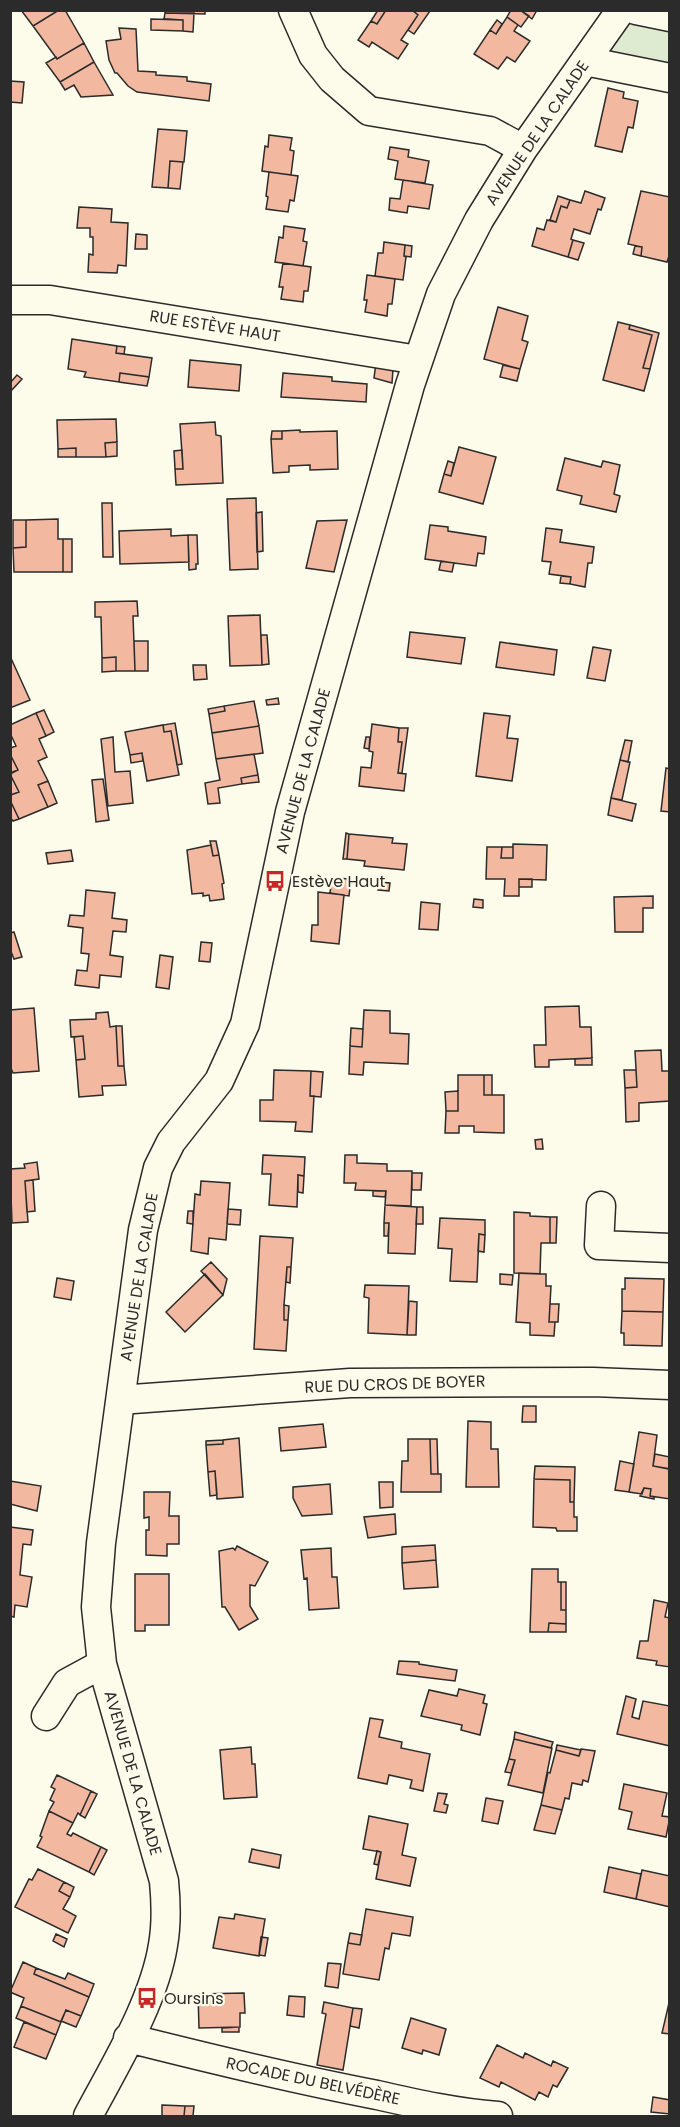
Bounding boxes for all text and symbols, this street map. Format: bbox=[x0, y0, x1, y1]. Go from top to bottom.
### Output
street label: AVENUE DE LA CALADE bbox=[480, 56, 594, 210]
street label: RUE ESTÈVE HAUT bbox=[148, 304, 282, 348]
street label: AVENUE DE LA CALADE bbox=[270, 686, 336, 856]
bus stop icon: Estève Haut bbox=[263, 869, 287, 893]
place label: Estève Haut bbox=[292, 870, 386, 893]
street label: AVENUE DE LA CALADE bbox=[114, 1191, 164, 1363]
street label: RUE DU CROS DE BOYER bbox=[304, 1369, 486, 1399]
street label: AVENUE DE LA CALADE bbox=[98, 1688, 168, 1858]
bus stop icon: Oursins bbox=[135, 1986, 159, 2010]
place label: Oursins bbox=[164, 1987, 224, 2010]
street label: ROCADE DU BELVÉDÈRE bbox=[224, 2051, 402, 2111]

